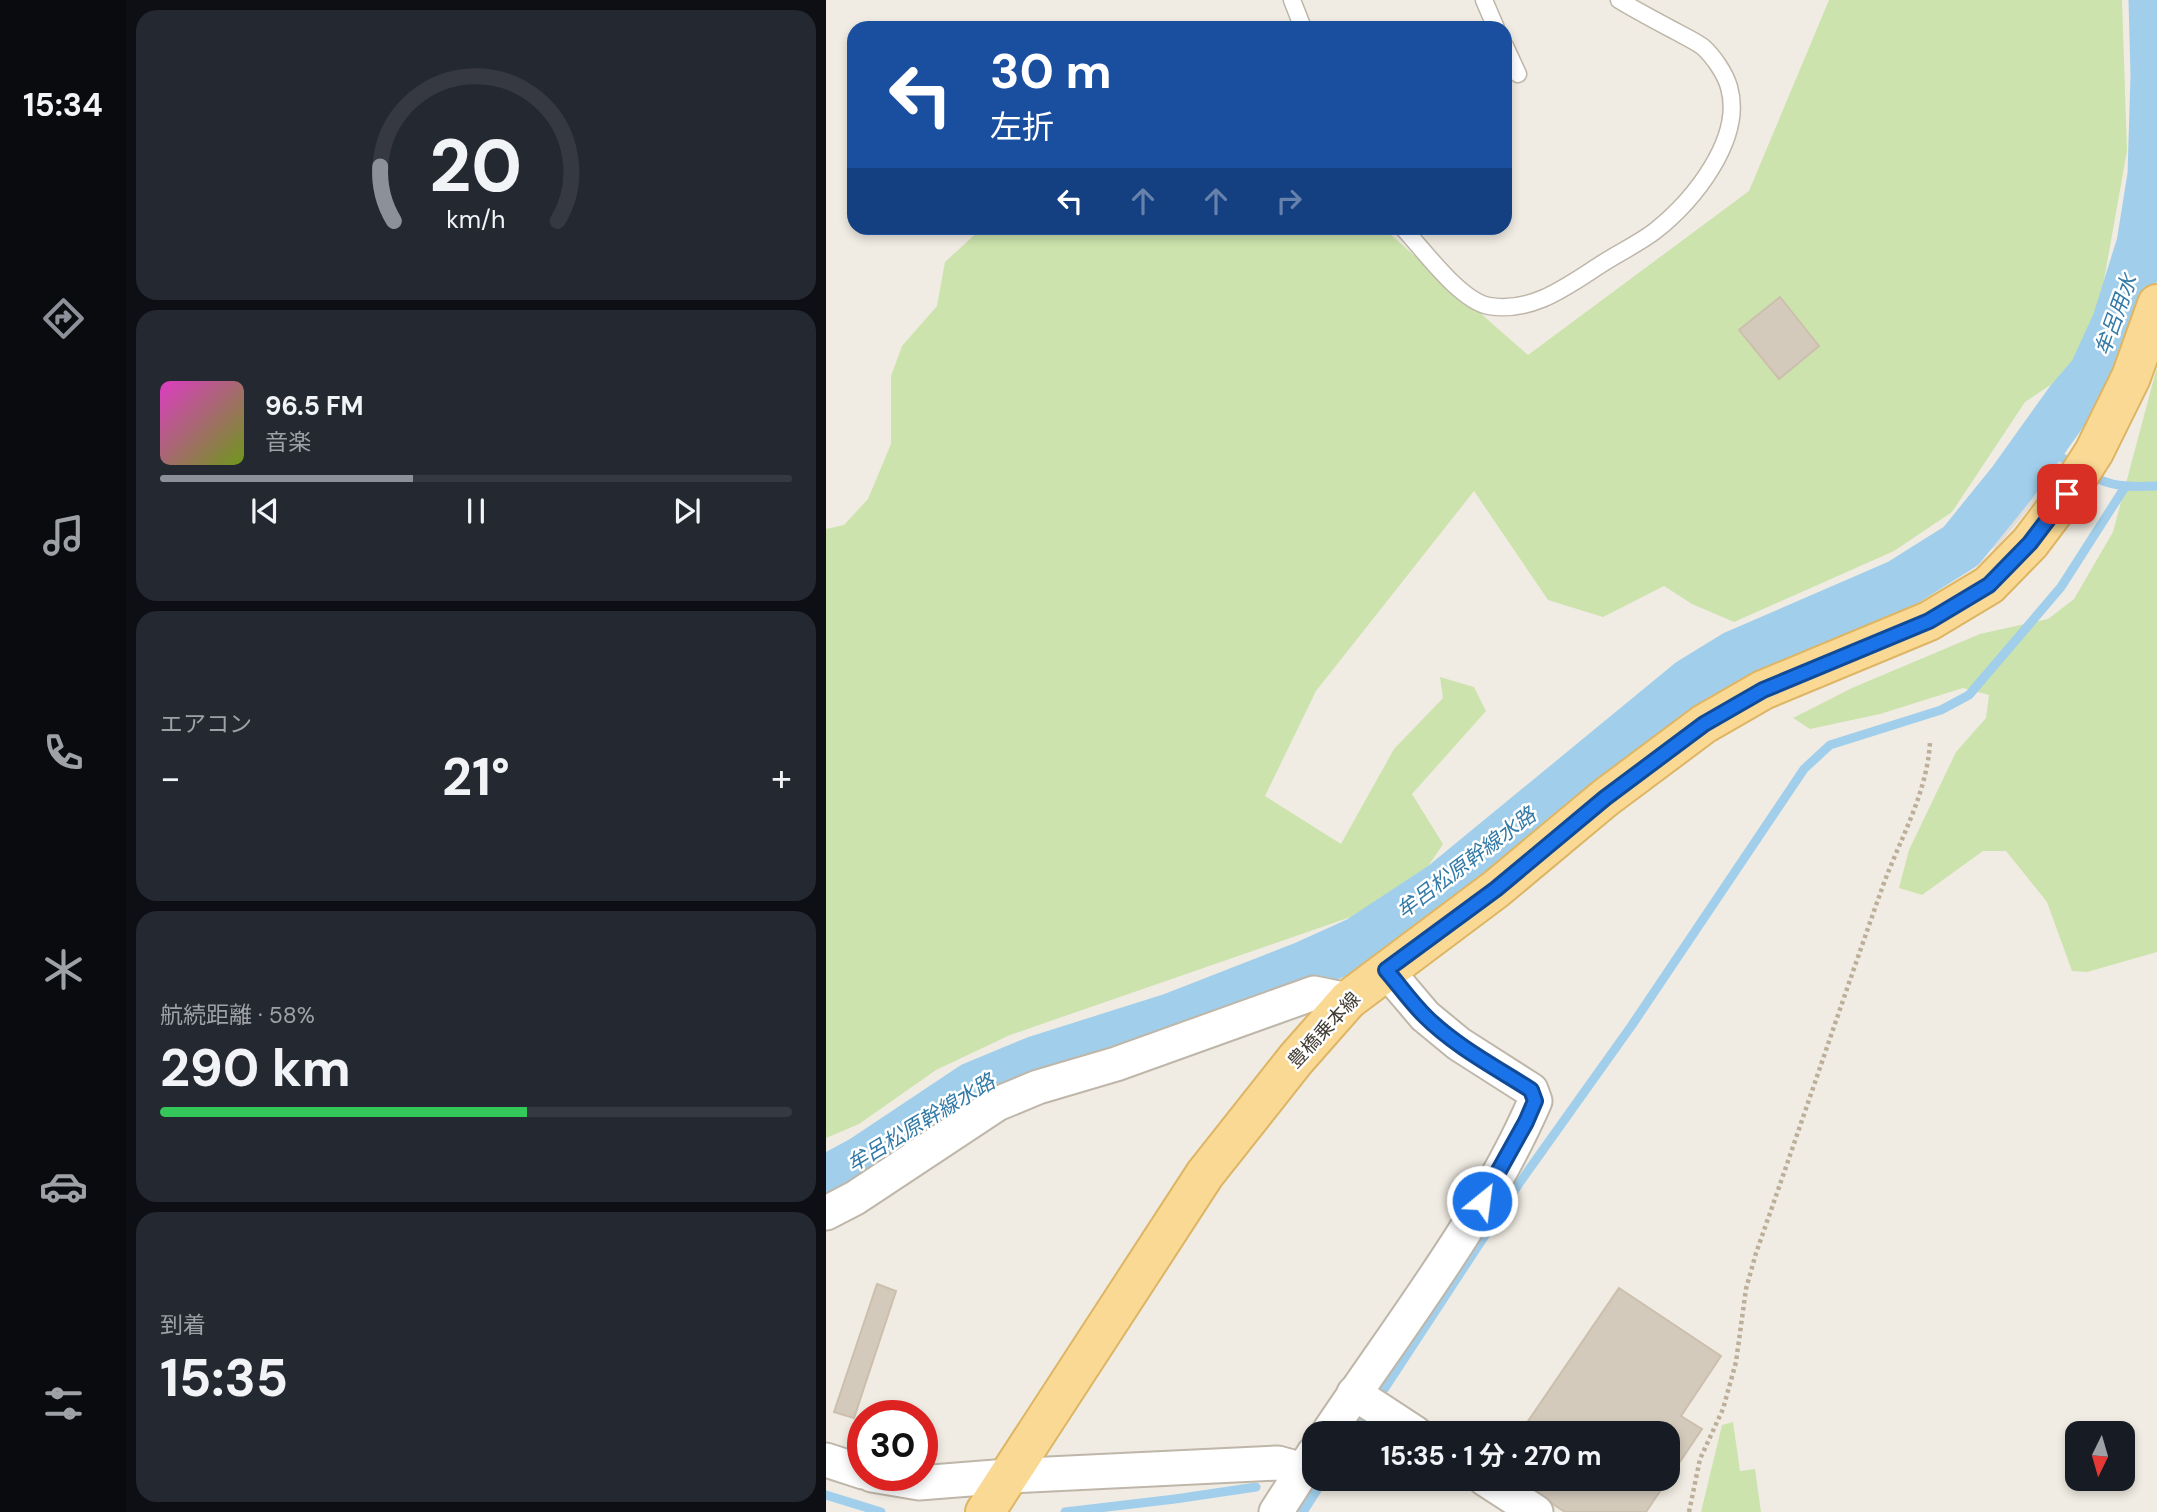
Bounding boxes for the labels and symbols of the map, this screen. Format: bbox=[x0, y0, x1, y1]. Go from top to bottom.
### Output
water label: 牟呂用水 bbox=[2088, 269, 2144, 359]
pin bbox=[2037, 464, 2097, 524]
water label: 牟呂松原幹線水路 bbox=[1390, 800, 1543, 925]
street label: 豊橋乗本線 bbox=[1282, 987, 1366, 1073]
water label: 牟呂松原幹線水路 bbox=[842, 1067, 1002, 1178]
position arrow bbox=[1445, 1164, 1519, 1238]
speed limit sign: 30 bbox=[847, 1400, 938, 1491]
north arrow bbox=[2065, 1421, 2135, 1491]

